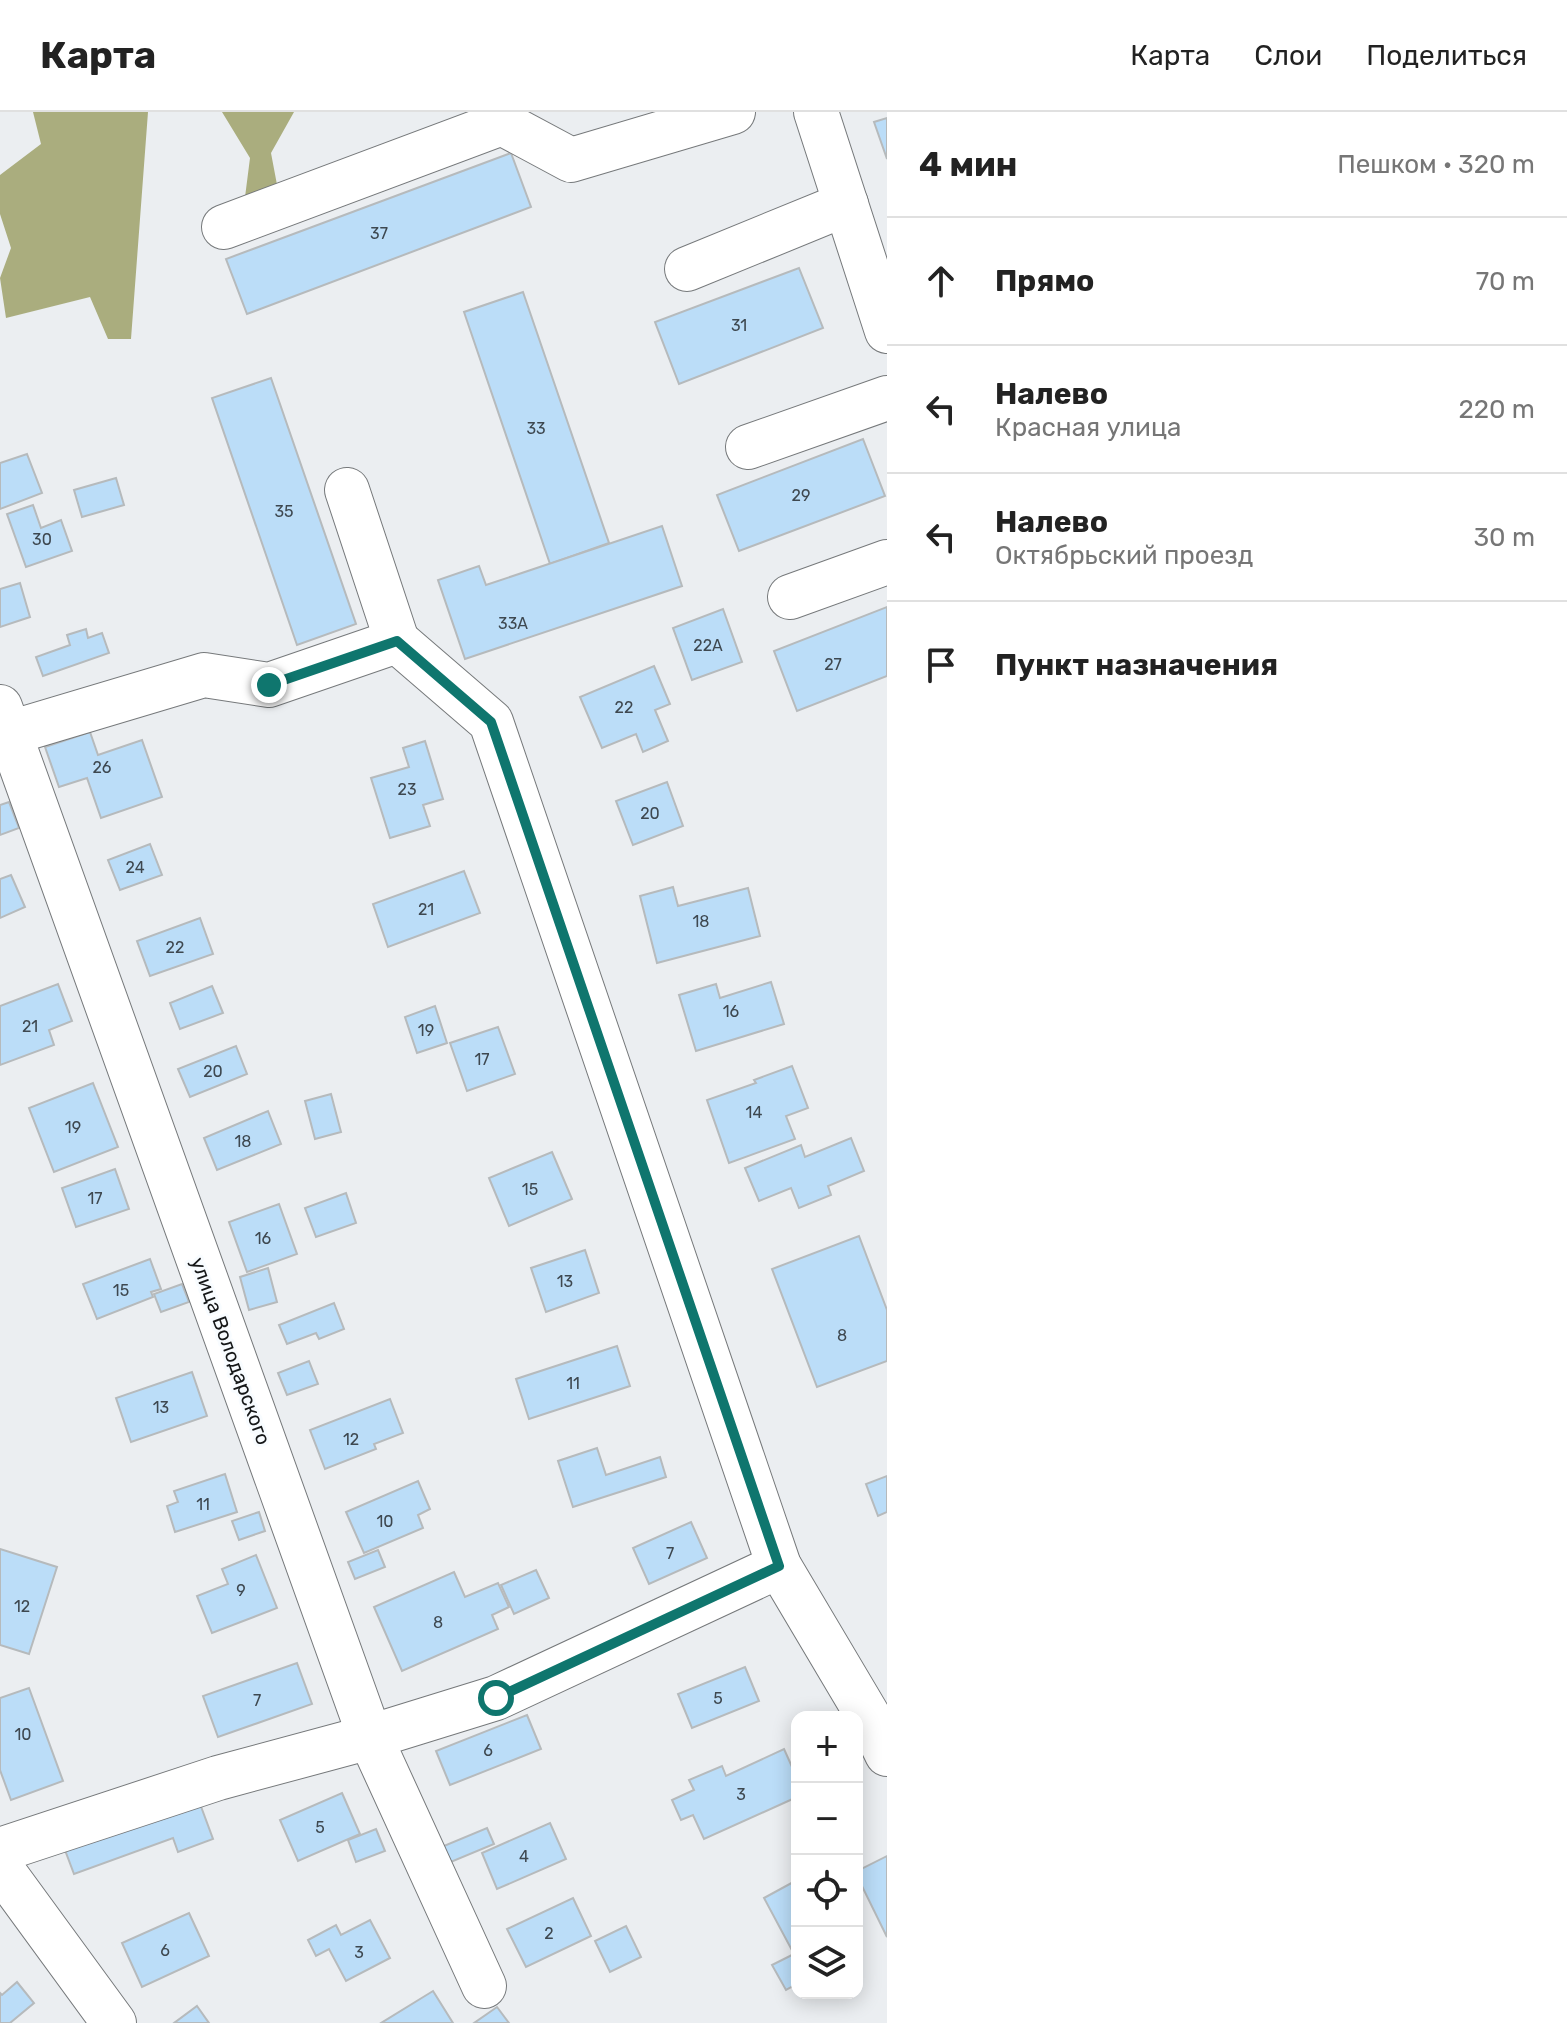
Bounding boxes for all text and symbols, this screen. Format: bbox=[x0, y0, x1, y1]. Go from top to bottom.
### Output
text: Карта bbox=[40, 32, 156, 78]
text: Карта bbox=[1130, 39, 1210, 72]
text: Слои bbox=[1254, 39, 1322, 72]
text: Поделиться bbox=[1366, 39, 1527, 72]
text: 4 мин bbox=[919, 144, 1017, 185]
text: Пешком · 320 m bbox=[1337, 149, 1535, 180]
house number: 37 bbox=[370, 224, 388, 243]
icon: ahead bbox=[919, 259, 963, 303]
text: Прямо bbox=[995, 263, 1094, 299]
text: 70 m bbox=[1476, 266, 1535, 297]
house number: 31 bbox=[731, 316, 747, 335]
text: Налево bbox=[995, 376, 1108, 412]
icon: left bbox=[919, 387, 963, 431]
text: 220 m bbox=[1458, 394, 1535, 425]
text: Красная улица bbox=[995, 412, 1181, 443]
house number: 33 bbox=[526, 419, 546, 438]
house number: 29 bbox=[792, 486, 810, 505]
house number: 35 bbox=[274, 502, 294, 521]
text: Налево bbox=[995, 504, 1108, 540]
icon: left bbox=[919, 515, 963, 559]
text: 30 m bbox=[1473, 522, 1535, 553]
house number: 30 bbox=[32, 530, 52, 549]
text: Октябрьский проезд bbox=[995, 540, 1253, 571]
house number: 33А bbox=[498, 614, 528, 633]
house number: 22А bbox=[693, 636, 723, 655]
icon: arrive bbox=[919, 643, 963, 687]
text: Пункт назначения bbox=[995, 647, 1278, 683]
house number: 27 bbox=[824, 655, 842, 674]
route end bbox=[251, 667, 287, 703]
house number: 22 bbox=[615, 698, 633, 717]
house number: 26 bbox=[92, 758, 112, 777]
house number: 23 bbox=[397, 780, 417, 799]
house number: 20 bbox=[640, 804, 660, 823]
house number: 24 bbox=[125, 858, 145, 877]
house number: 21 bbox=[418, 900, 434, 919]
house number: 18 bbox=[692, 912, 710, 931]
house number: 22 bbox=[166, 938, 184, 957]
house number: 16 bbox=[723, 1002, 740, 1021]
house number: 21 bbox=[22, 1017, 38, 1036]
house number: 19 bbox=[418, 1021, 434, 1040]
house number: 17 bbox=[474, 1050, 490, 1069]
house number: 20 bbox=[203, 1062, 223, 1081]
house number: 14 bbox=[746, 1103, 762, 1122]
house number: 19 bbox=[65, 1118, 81, 1137]
house number: 18 bbox=[234, 1132, 252, 1151]
house number: 15 bbox=[522, 1180, 538, 1199]
house number: 17 bbox=[87, 1189, 103, 1208]
house number: 16 bbox=[255, 1229, 272, 1248]
street label: улица Володарского bbox=[186, 1254, 276, 1448]
house number: 13 bbox=[557, 1272, 573, 1291]
house number: 15 bbox=[113, 1281, 129, 1300]
house number: 8 bbox=[837, 1326, 847, 1345]
house number: 11 bbox=[566, 1374, 580, 1393]
house number: 13 bbox=[153, 1398, 169, 1417]
house number: 12 bbox=[343, 1430, 359, 1449]
house number: 11 bbox=[196, 1495, 210, 1514]
house number: 10 bbox=[376, 1512, 394, 1531]
house number: 7 bbox=[666, 1544, 674, 1563]
house number: 9 bbox=[236, 1581, 246, 1600]
house number: 12 bbox=[14, 1597, 30, 1616]
house number: 8 bbox=[433, 1613, 443, 1632]
route start bbox=[478, 1680, 514, 1716]
house number: 5 bbox=[713, 1689, 723, 1708]
house number: 7 bbox=[253, 1691, 261, 1710]
map controls bbox=[791, 1711, 863, 1999]
button: + bbox=[791, 1711, 863, 1783]
house number: 10 bbox=[14, 1725, 32, 1744]
house number: 6 bbox=[483, 1741, 493, 1760]
button: − bbox=[791, 1783, 863, 1855]
house number: 3 bbox=[736, 1785, 746, 1804]
house number: 5 bbox=[315, 1818, 325, 1837]
house number: 4 bbox=[519, 1847, 529, 1866]
button: locate bbox=[791, 1855, 863, 1927]
house number: 2 bbox=[544, 1924, 554, 1943]
button: layers bbox=[791, 1927, 863, 1999]
house number: 6 bbox=[160, 1941, 170, 1960]
house number: 3 bbox=[354, 1943, 364, 1962]

